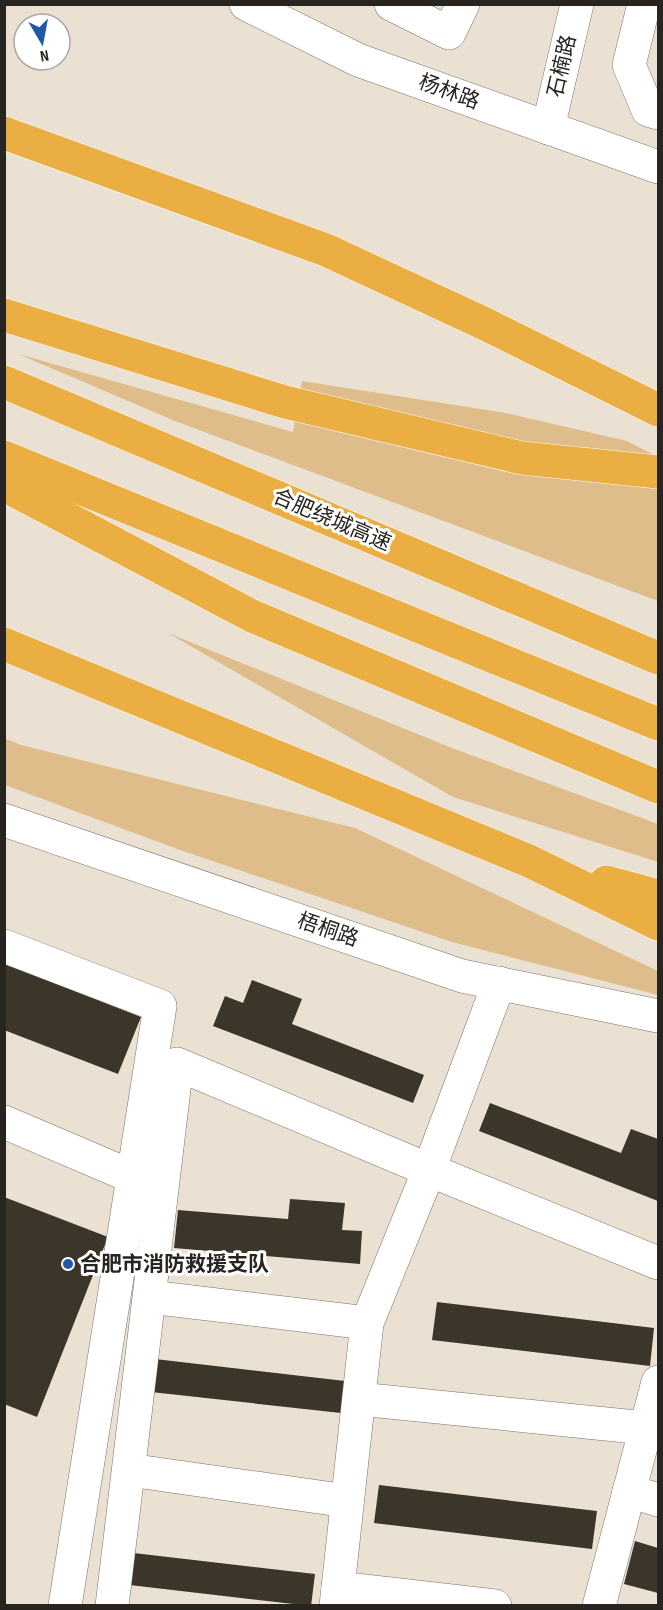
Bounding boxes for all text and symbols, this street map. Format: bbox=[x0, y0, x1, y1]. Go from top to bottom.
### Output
north arrow bbox=[12, 12, 72, 72]
street label: 石楠路 bbox=[543, 32, 581, 100]
text: N bbox=[38, 45, 50, 65]
street label: 杨林路 bbox=[415, 69, 483, 115]
street label: 合肥绕城高速 bbox=[269, 484, 395, 556]
street label: 梧桐路 bbox=[294, 908, 362, 952]
place label: 合肥市消防救援支队 bbox=[80, 1252, 269, 1277]
marker: 合肥市消防救援支队 bbox=[61, 1257, 75, 1271]

